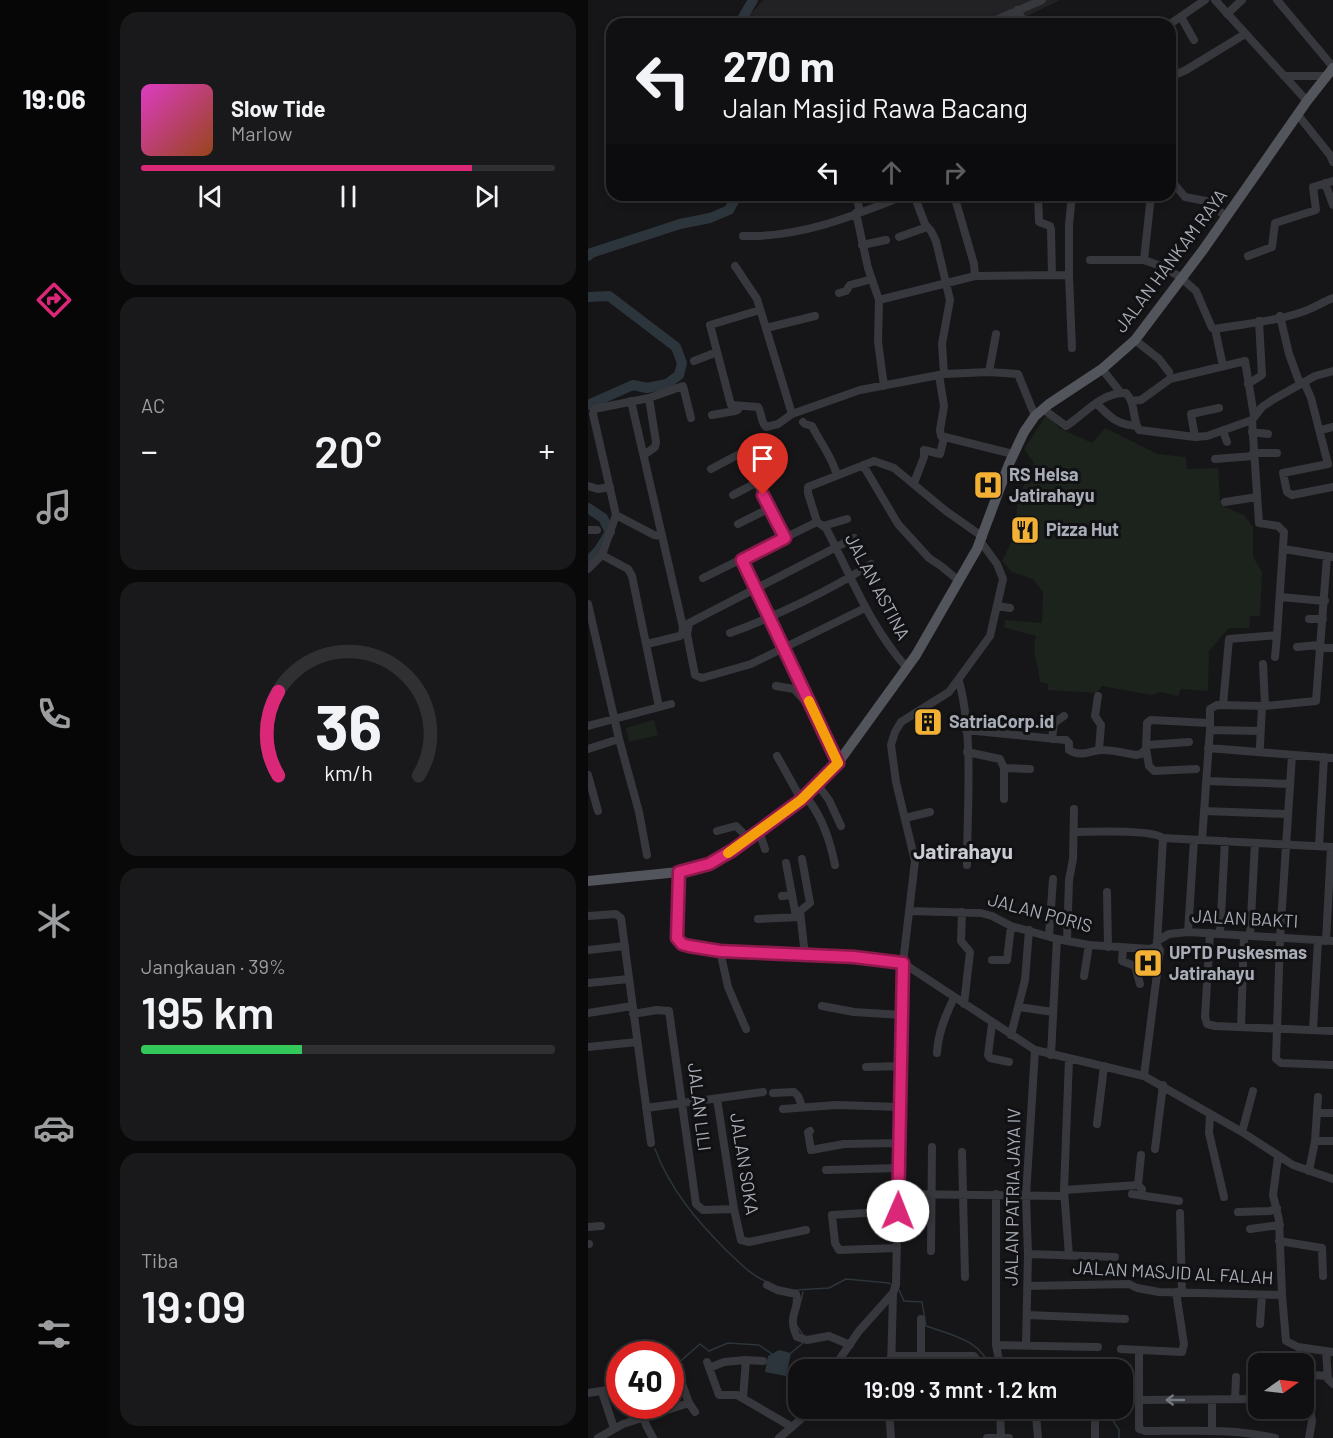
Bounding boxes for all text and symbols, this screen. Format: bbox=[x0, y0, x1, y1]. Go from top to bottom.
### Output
text: 270 m bbox=[723, 40, 835, 90]
icon: left bbox=[624, 42, 702, 120]
text: 19:06 bbox=[22, 82, 86, 114]
text: Jalan Masjid Rawa Bacang bbox=[723, 91, 1028, 123]
text: Slow Tide bbox=[231, 95, 326, 121]
text: Marlow bbox=[231, 121, 292, 145]
icon: left bbox=[812, 156, 845, 189]
icon: ahead bbox=[875, 156, 908, 189]
icon: right bbox=[938, 156, 971, 189]
icon: previous bbox=[194, 180, 227, 213]
icon: pause bbox=[332, 180, 365, 213]
icon: next bbox=[470, 180, 503, 213]
street label: JALAN HANKAM RAYA bbox=[1109, 184, 1231, 336]
icon: directions bbox=[33, 279, 75, 321]
text: AC bbox=[141, 393, 165, 417]
text: 20° bbox=[314, 423, 382, 477]
text: − bbox=[141, 430, 158, 470]
text: + bbox=[539, 430, 555, 470]
pin bbox=[737, 433, 788, 495]
icon: arrive bbox=[746, 442, 779, 475]
place label: RS Helsa Jatirahayu bbox=[1009, 463, 1095, 506]
hospital icon: RS Helsa Jatirahayu bbox=[972, 469, 1004, 501]
icon: music bbox=[33, 486, 75, 528]
restaurant icon: Pizza Hut bbox=[1009, 514, 1041, 546]
place label: Pizza Hut bbox=[1046, 518, 1119, 540]
street label: JALAN ASTINA bbox=[841, 530, 915, 644]
text: 36 bbox=[314, 688, 382, 762]
icon: phone bbox=[33, 693, 75, 735]
building icon: SatriaCorp.id bbox=[912, 706, 944, 738]
place label: SatriaCorp.id bbox=[949, 710, 1054, 732]
text: km/h bbox=[324, 760, 372, 785]
district label: Jatirahayu bbox=[913, 838, 1013, 863]
street label: JALAN PORIS bbox=[986, 888, 1095, 936]
icon: climate bbox=[33, 900, 75, 942]
street label: JALAN BAKTI bbox=[1191, 904, 1299, 932]
place label: UPTD Puskesmas Jatirahayu bbox=[1169, 941, 1307, 984]
hospital icon: UPTD Puskesmas Jatirahayu bbox=[1132, 947, 1164, 979]
text: Jangkauan · 39% bbox=[141, 954, 286, 978]
text: 195 km bbox=[141, 984, 274, 1038]
street label: JALAN LILI bbox=[684, 1062, 716, 1152]
icon: car bbox=[33, 1107, 75, 1149]
street label: JALAN PATRIA JAYA IV bbox=[999, 1108, 1025, 1286]
street label: JALAN SOKA bbox=[726, 1111, 764, 1216]
position arrow bbox=[866, 1179, 930, 1243]
text: Tiba bbox=[141, 1248, 178, 1272]
street label: JALAN MASJID AL FALAH bbox=[1072, 1256, 1274, 1288]
text: 19:09 bbox=[141, 1278, 246, 1332]
icon: filters bbox=[33, 1313, 75, 1355]
speed limit sign: 40 bbox=[606, 1341, 684, 1419]
north arrow bbox=[1248, 1353, 1314, 1419]
map controls bbox=[1248, 1353, 1314, 1419]
text: 19:09 · 3 mnt · 1.2 km bbox=[864, 1376, 1057, 1402]
one-way arrow bbox=[1165, 1394, 1185, 1406]

